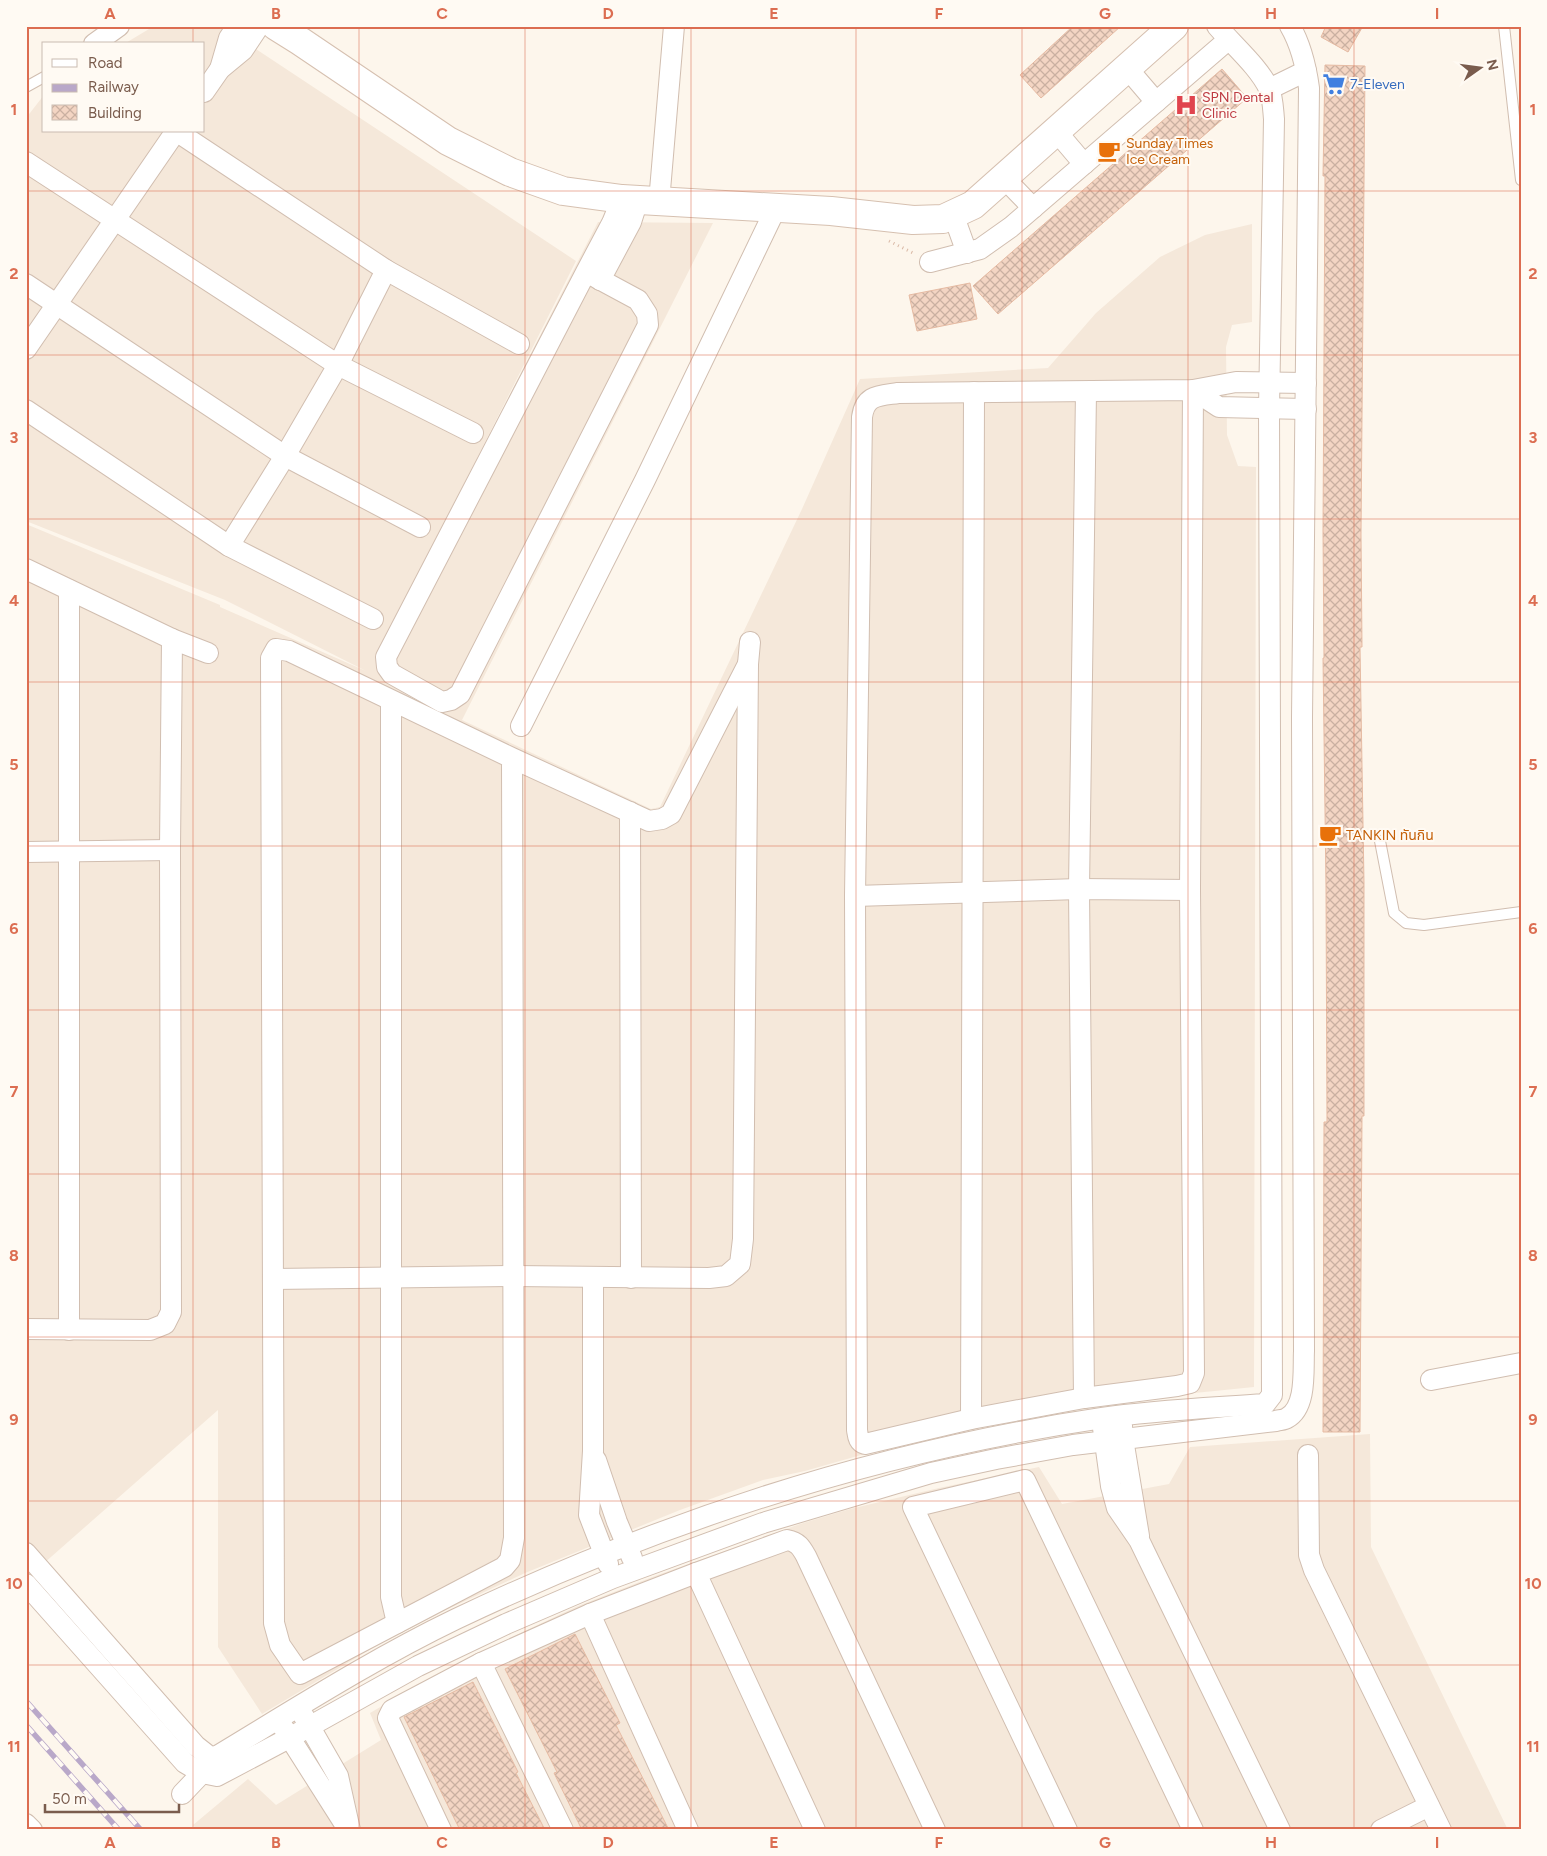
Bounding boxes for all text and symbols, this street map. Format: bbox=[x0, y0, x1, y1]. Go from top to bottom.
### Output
text: A bbox=[104, 4, 116, 23]
text: B bbox=[271, 4, 281, 23]
text: C bbox=[436, 4, 448, 23]
text: D bbox=[602, 4, 614, 23]
text: E bbox=[769, 4, 779, 23]
text: F bbox=[935, 4, 944, 23]
text: G bbox=[1099, 4, 1111, 23]
text: H bbox=[1265, 4, 1277, 23]
text: I bbox=[1435, 4, 1439, 23]
legend bbox=[42, 42, 205, 132]
north arrow bbox=[1454, 42, 1504, 92]
text: Road bbox=[88, 54, 123, 72]
text: N bbox=[1483, 58, 1502, 72]
supermarket icon: 7-Eleven bbox=[1321, 71, 1347, 97]
place label: 7-Eleven bbox=[1350, 76, 1405, 93]
text: Railway bbox=[88, 78, 139, 96]
place label: SPN Dental Clinic bbox=[1202, 89, 1274, 122]
hospital icon: SPN Dental Clinic bbox=[1173, 92, 1199, 118]
text: 1 bbox=[11, 100, 17, 119]
text: 1 bbox=[1530, 100, 1536, 119]
text: Building bbox=[88, 104, 142, 122]
place label: Sunday Times Ice Cream bbox=[1126, 135, 1213, 168]
cafe icon: Sunday Times Ice Cream bbox=[1096, 138, 1122, 164]
text: 2 bbox=[9, 264, 19, 283]
text: 2 bbox=[1528, 264, 1538, 283]
text: 3 bbox=[10, 428, 19, 447]
text: 3 bbox=[1529, 428, 1538, 447]
text: 4 bbox=[9, 591, 19, 610]
text: 4 bbox=[1528, 591, 1538, 610]
text: 5 bbox=[9, 755, 19, 774]
text: 5 bbox=[1528, 755, 1538, 774]
cafe icon: TANKIN ทันกิน bbox=[1317, 822, 1343, 848]
place label: TANKIN ทันกิน bbox=[1346, 827, 1434, 844]
text: 6 bbox=[9, 919, 19, 938]
text: 6 bbox=[1528, 919, 1538, 938]
text: 7 bbox=[10, 1082, 19, 1101]
text: 7 bbox=[1529, 1082, 1538, 1101]
text: 8 bbox=[9, 1246, 19, 1265]
text: 8 bbox=[1528, 1246, 1538, 1265]
text: 9 bbox=[9, 1410, 19, 1429]
text: 9 bbox=[1528, 1410, 1538, 1429]
text: 10 bbox=[5, 1574, 23, 1593]
text: 10 bbox=[1524, 1574, 1542, 1593]
text: 11 bbox=[7, 1737, 21, 1756]
text: 11 bbox=[1526, 1737, 1540, 1756]
scale bar bbox=[45, 1781, 179, 1813]
text: 50 m bbox=[52, 1790, 87, 1808]
text: A bbox=[104, 1833, 116, 1852]
text: B bbox=[271, 1833, 281, 1852]
text: C bbox=[436, 1833, 448, 1852]
text: D bbox=[602, 1833, 614, 1852]
text: E bbox=[769, 1833, 779, 1852]
text: F bbox=[935, 1833, 944, 1852]
text: G bbox=[1099, 1833, 1111, 1852]
text: H bbox=[1265, 1833, 1277, 1852]
text: I bbox=[1435, 1833, 1439, 1852]

